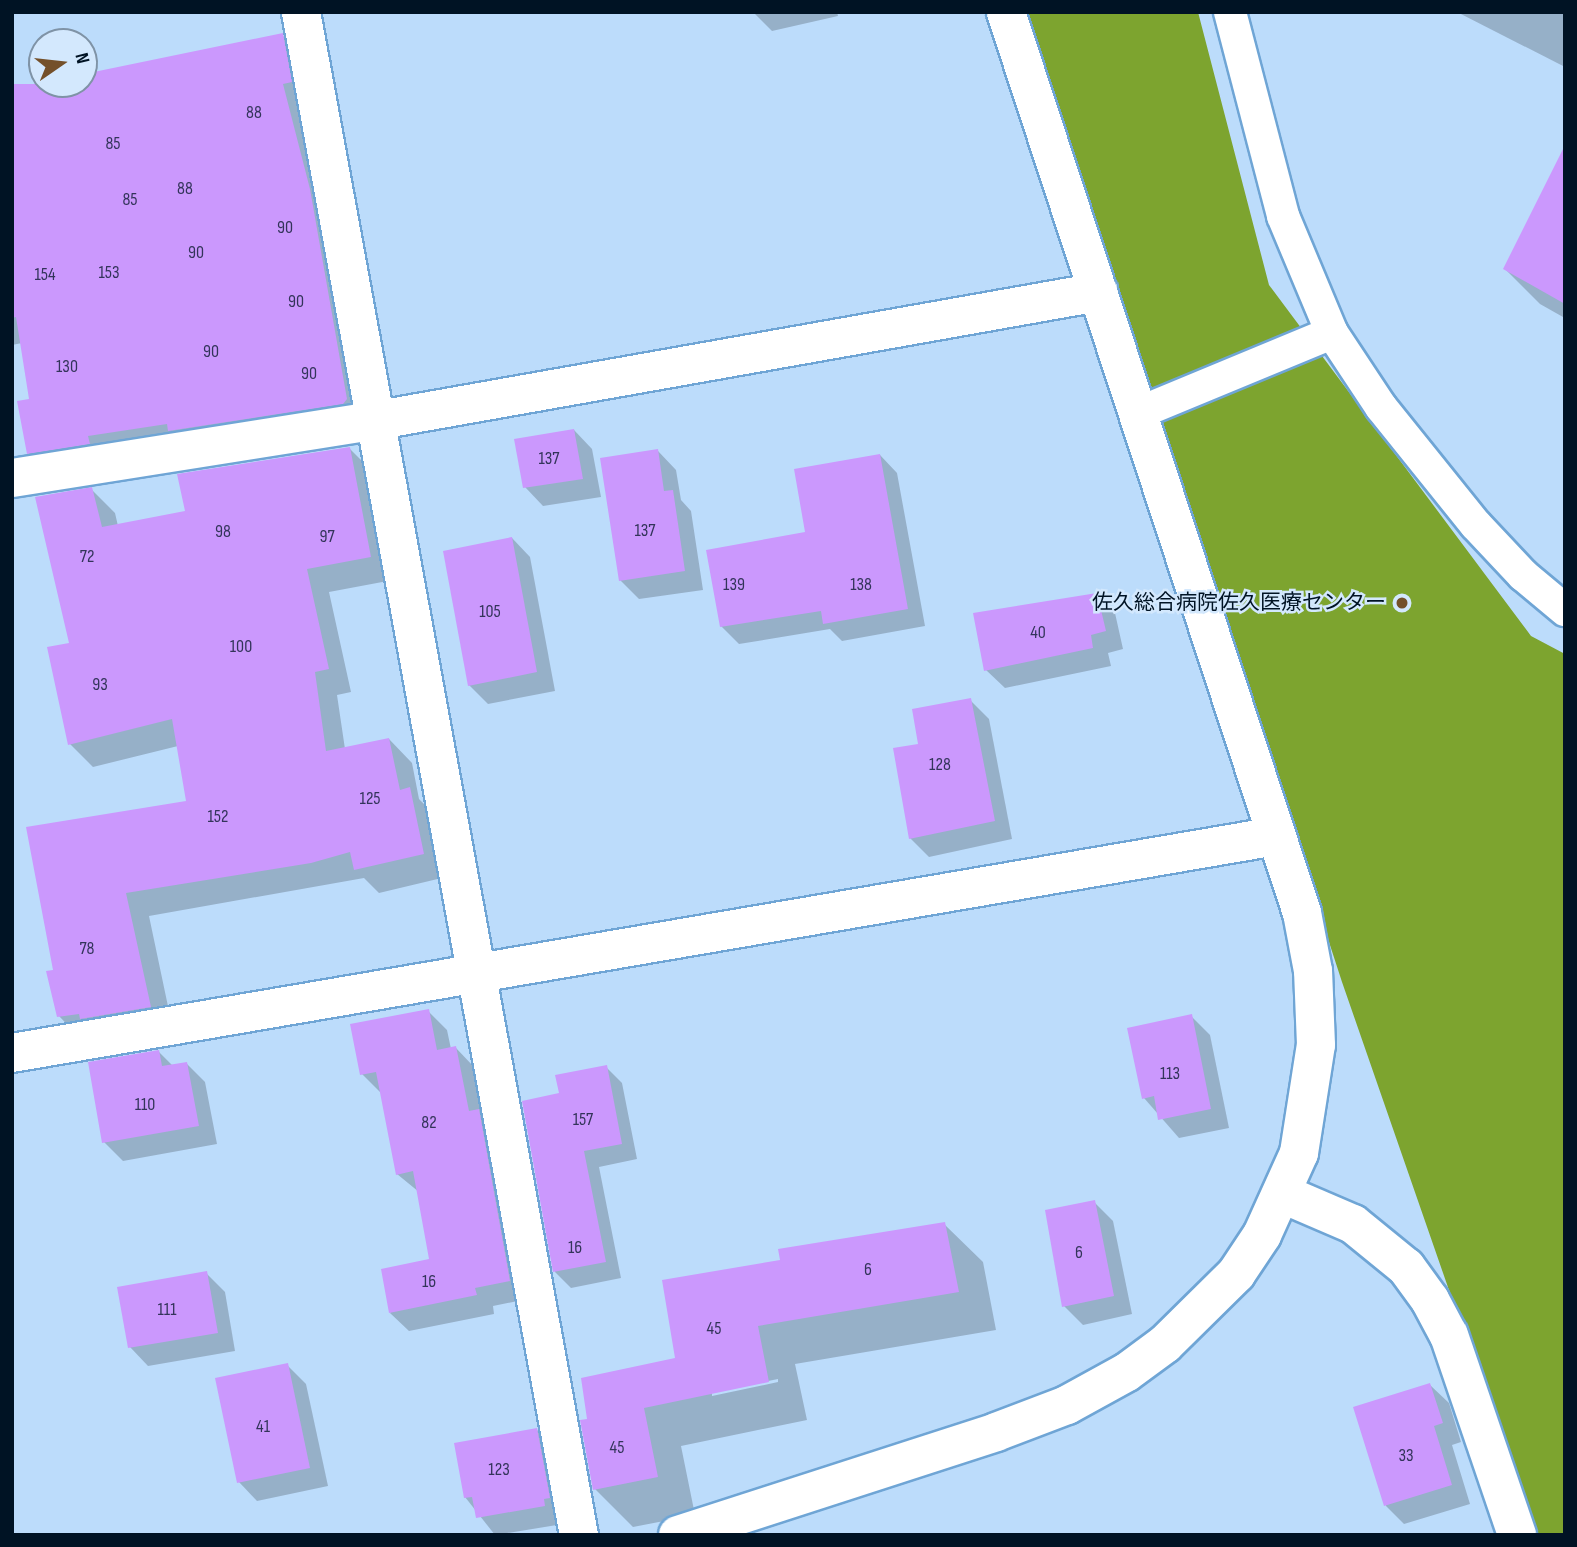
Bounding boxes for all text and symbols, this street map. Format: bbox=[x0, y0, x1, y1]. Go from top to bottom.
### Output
north arrow bbox=[28, 28, 98, 98]
text: N bbox=[70, 51, 94, 66]
house number: 88 bbox=[246, 102, 262, 124]
house number: 85 bbox=[105, 133, 121, 155]
house number: 88 bbox=[177, 178, 193, 200]
house number: 85 bbox=[122, 189, 138, 211]
house number: 90 bbox=[277, 217, 293, 239]
house number: 90 bbox=[188, 242, 204, 264]
house number: 153 bbox=[98, 262, 120, 284]
house number: 154 bbox=[34, 264, 56, 286]
house number: 90 bbox=[288, 291, 304, 313]
house number: 90 bbox=[203, 341, 219, 363]
house number: 130 bbox=[56, 356, 78, 378]
house number: 90 bbox=[301, 363, 317, 385]
house number: 137 bbox=[538, 448, 560, 470]
house number: 137 bbox=[634, 520, 656, 542]
house number: 98 bbox=[215, 521, 231, 543]
house number: 97 bbox=[319, 526, 335, 548]
house number: 72 bbox=[80, 546, 94, 568]
house number: 139 bbox=[723, 574, 745, 596]
house number: 138 bbox=[850, 574, 872, 596]
place label: 佐久総合病院佐久医療センター bbox=[1092, 590, 1386, 616]
marker: 佐久総合病院佐久医療センター bbox=[1392, 593, 1412, 613]
house number: 105 bbox=[479, 601, 501, 623]
house number: 40 bbox=[1030, 622, 1046, 644]
house number: 100 bbox=[230, 636, 252, 658]
house number: 93 bbox=[92, 674, 108, 696]
house number: 128 bbox=[929, 754, 951, 776]
house number: 125 bbox=[359, 788, 381, 810]
house number: 152 bbox=[208, 806, 228, 828]
house number: 78 bbox=[79, 938, 95, 960]
house number: 113 bbox=[1160, 1063, 1180, 1085]
house number: 110 bbox=[135, 1094, 155, 1116]
house number: 157 bbox=[573, 1109, 593, 1131]
house number: 82 bbox=[421, 1112, 437, 1134]
house number: 16 bbox=[568, 1237, 582, 1259]
house number: 6 bbox=[1075, 1242, 1083, 1264]
house number: 6 bbox=[864, 1259, 872, 1281]
house number: 16 bbox=[422, 1271, 436, 1293]
house number: 111 bbox=[158, 1299, 176, 1321]
house number: 45 bbox=[707, 1318, 721, 1340]
house number: 41 bbox=[256, 1416, 270, 1438]
house number: 45 bbox=[610, 1437, 624, 1459]
house number: 33 bbox=[1398, 1445, 1414, 1467]
house number: 123 bbox=[488, 1459, 510, 1481]

